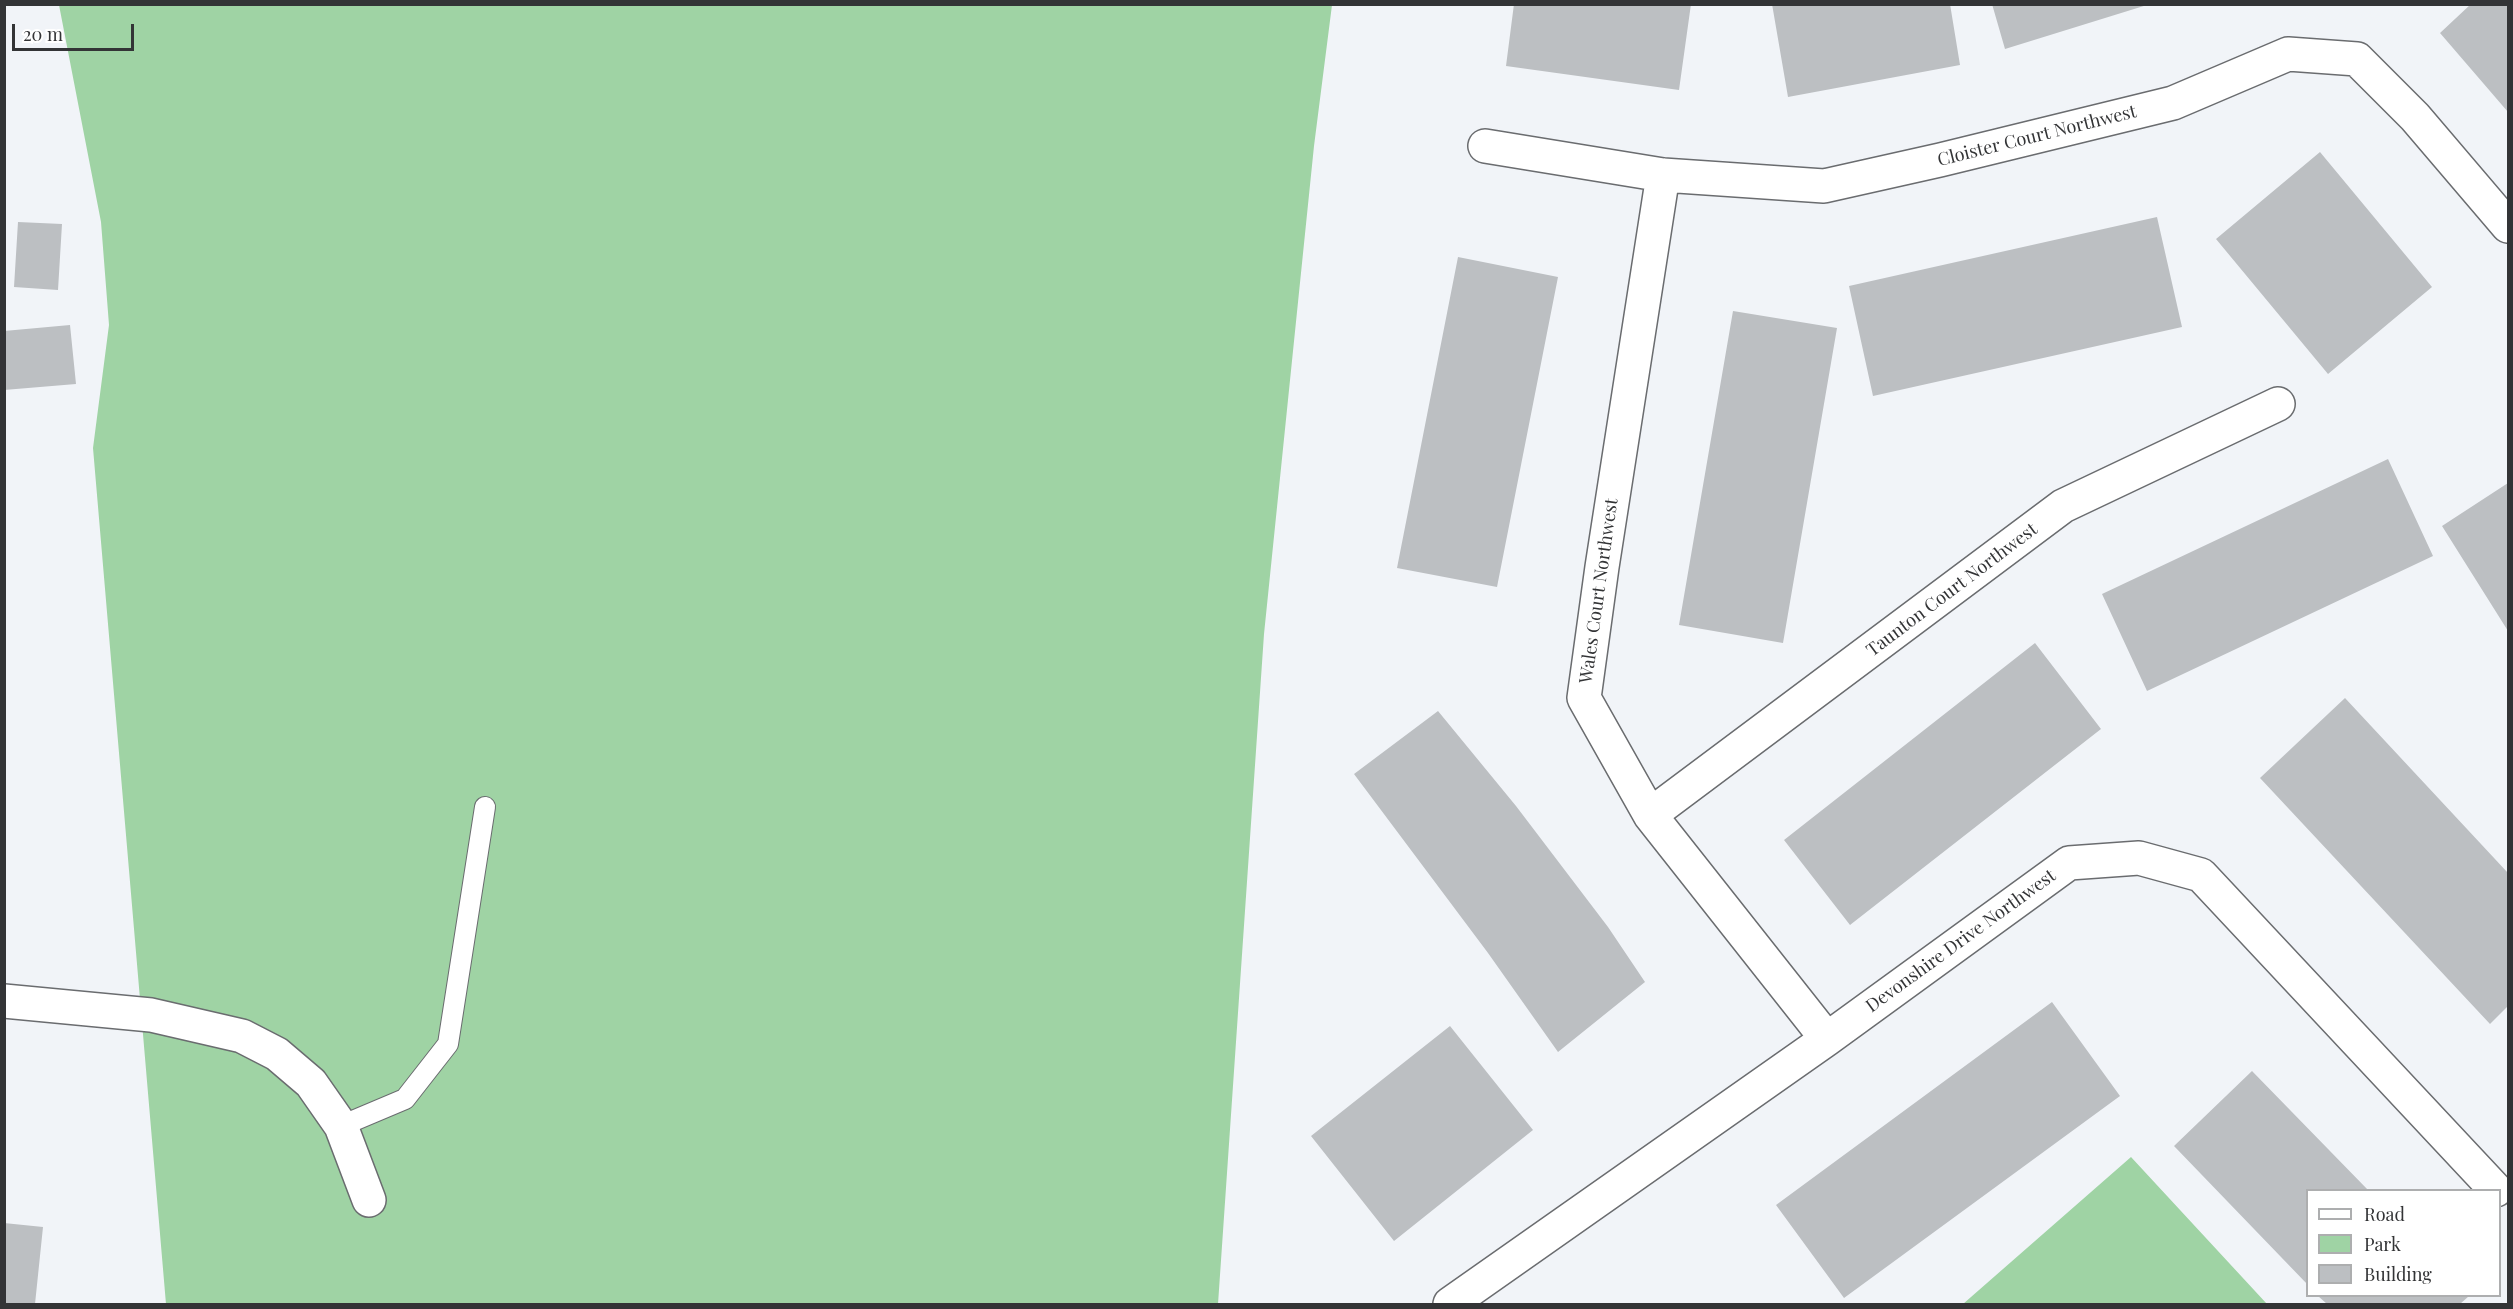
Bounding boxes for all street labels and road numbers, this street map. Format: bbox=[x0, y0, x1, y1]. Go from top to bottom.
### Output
street label: Cloister Court Northwest bbox=[1935, 101, 2139, 171]
street label: Wales Court Northwest bbox=[1575, 497, 1623, 685]
street label: Taunton Court Northwest bbox=[1862, 519, 2042, 661]
street label: Devonshire Drive Northwest bbox=[1862, 865, 2060, 1017]

